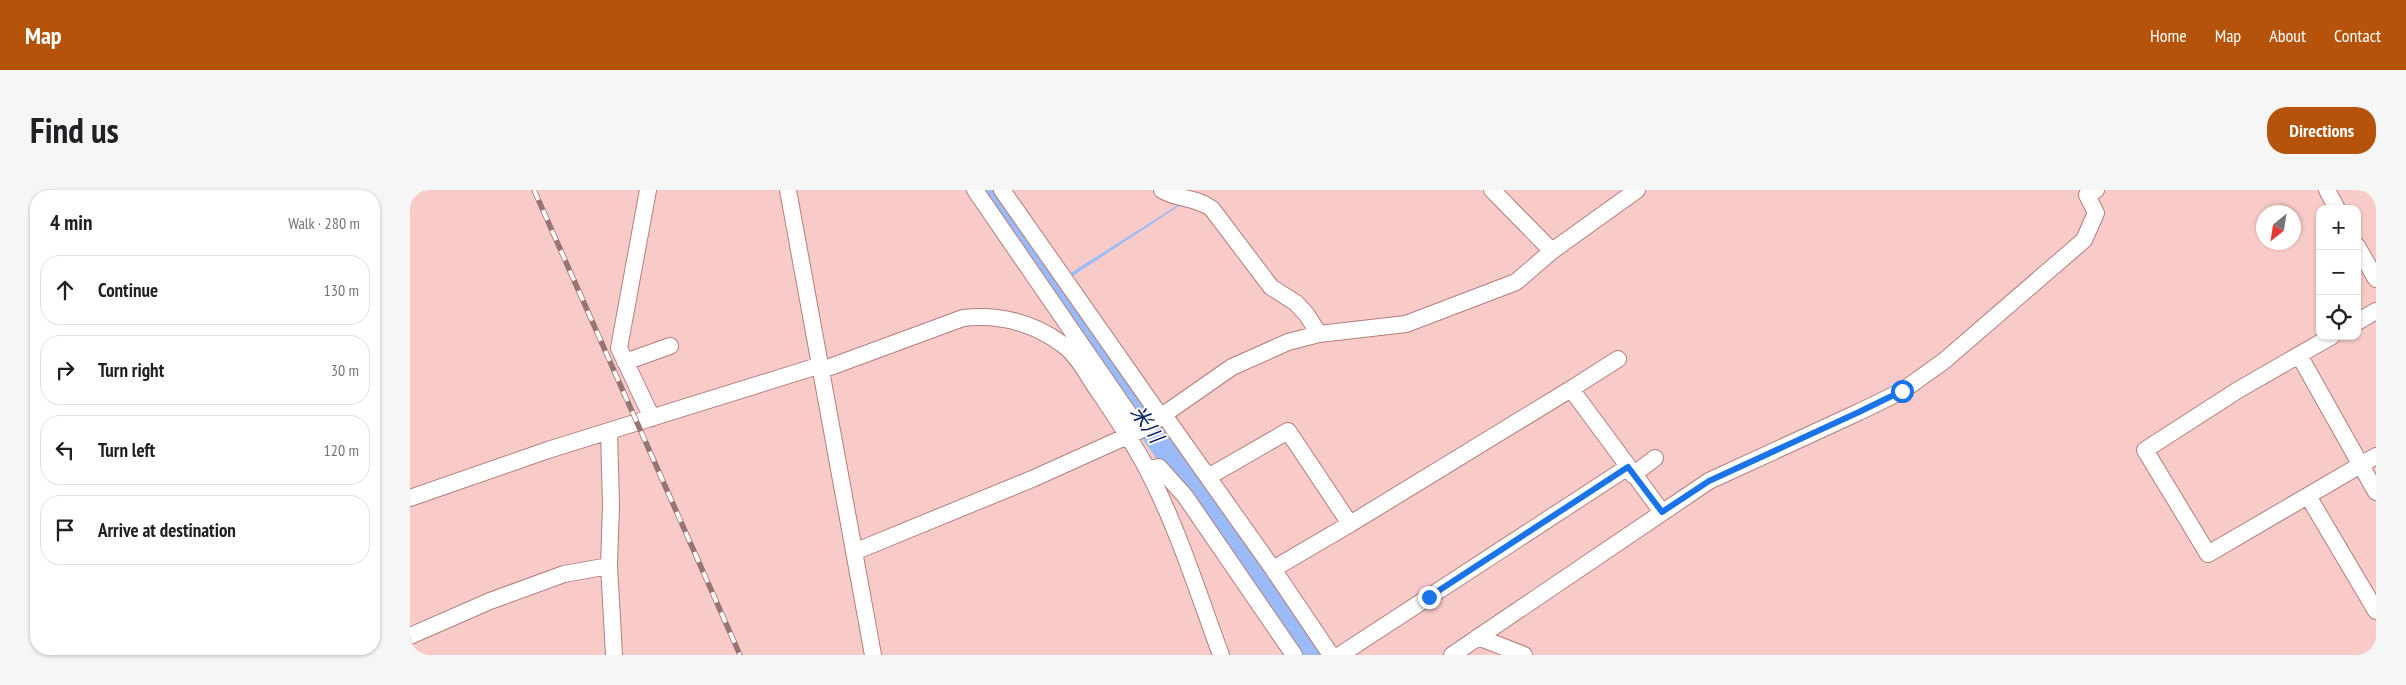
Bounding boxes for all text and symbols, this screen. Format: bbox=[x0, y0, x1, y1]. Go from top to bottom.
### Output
text: Map bbox=[25, 20, 62, 51]
text: Home bbox=[2150, 24, 2187, 47]
text: Map bbox=[2215, 24, 2241, 47]
text: About bbox=[2269, 24, 2306, 47]
text: Contact bbox=[2334, 24, 2381, 47]
text: Find us bbox=[30, 107, 119, 153]
button: Directions bbox=[2267, 107, 2376, 154]
north arrow bbox=[2256, 205, 2301, 250]
map controls bbox=[2316, 205, 2361, 340]
button: + bbox=[2316, 205, 2361, 250]
text: 4 min bbox=[50, 209, 92, 236]
text: Walk · 280 m bbox=[288, 213, 360, 233]
button: − bbox=[2316, 250, 2361, 295]
icon: ahead bbox=[51, 276, 79, 304]
text: Continue bbox=[98, 278, 158, 302]
text: 130 m bbox=[324, 280, 359, 300]
button: locate bbox=[2316, 295, 2361, 340]
icon: right bbox=[51, 356, 79, 384]
text: Turn right bbox=[98, 358, 164, 382]
text: 30 m bbox=[331, 360, 359, 380]
route start bbox=[1891, 380, 1914, 403]
water label: 米川 bbox=[1125, 400, 1170, 449]
icon: left bbox=[51, 436, 79, 464]
text: Turn left bbox=[98, 438, 155, 462]
text: 120 m bbox=[324, 440, 359, 460]
icon: arrive bbox=[51, 516, 79, 544]
text: Arrive at destination bbox=[98, 518, 236, 542]
route end bbox=[1418, 586, 1441, 609]

